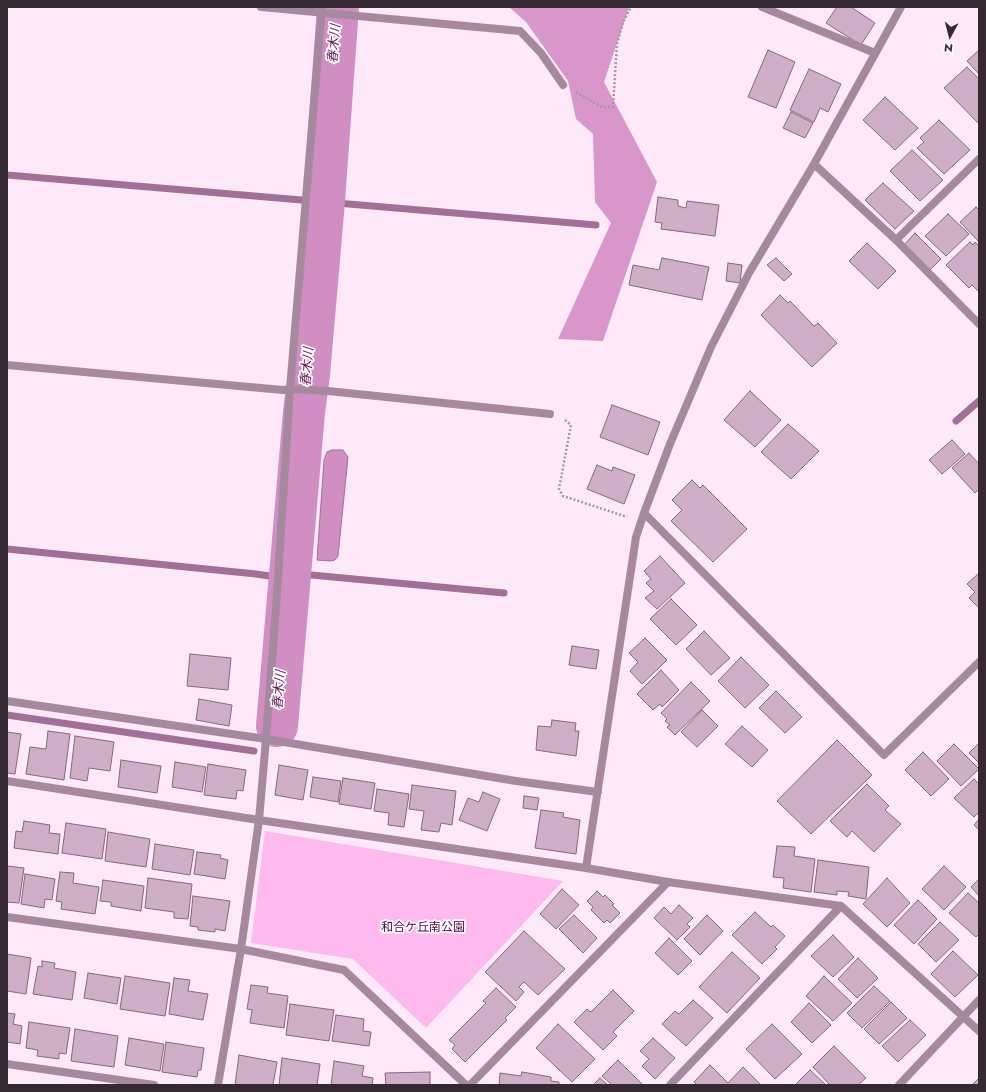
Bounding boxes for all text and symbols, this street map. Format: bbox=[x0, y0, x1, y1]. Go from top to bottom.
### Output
north arrow bbox=[930, 16, 970, 56]
water label: 春木川 bbox=[326, 24, 344, 64]
text: N bbox=[943, 39, 954, 56]
water label: 春木川 bbox=[299, 347, 317, 387]
water label: 春木川 bbox=[271, 670, 289, 710]
park label: 和合ケ丘南公園 bbox=[381, 921, 465, 935]

